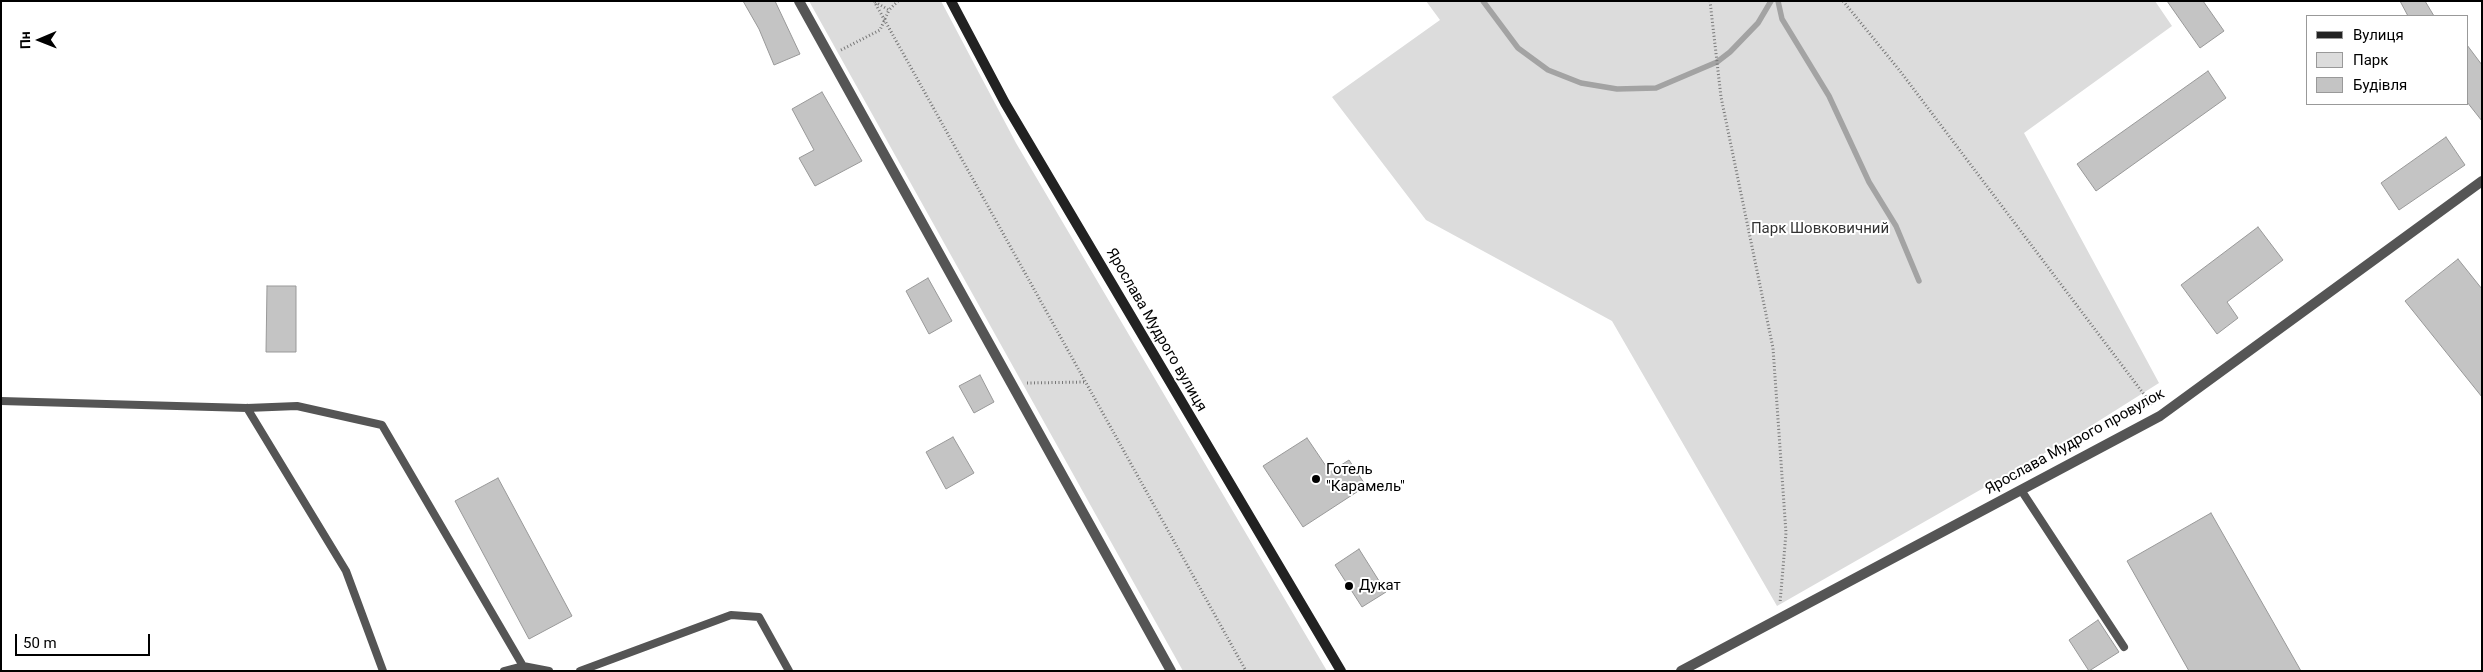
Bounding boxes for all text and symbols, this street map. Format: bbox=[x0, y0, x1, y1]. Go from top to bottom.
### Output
north arrow bbox=[15, 15, 65, 65]
legend bbox=[2306, 15, 2468, 105]
text: Вулиця bbox=[2353, 26, 2404, 44]
text: Пн bbox=[17, 31, 33, 49]
text: Парк bbox=[2353, 51, 2388, 69]
text: Будівля bbox=[2353, 76, 2407, 94]
park label: Парк Шовковичний bbox=[1751, 220, 1889, 238]
street label: Ярослава Мудрого вулиця bbox=[1102, 245, 1210, 415]
street label: Ярослава Мудрого провулок bbox=[1982, 385, 2168, 499]
place label: Готель "Карамель" bbox=[1326, 461, 1405, 496]
marker: Готель "Карамель" bbox=[1310, 473, 1322, 485]
place label: Дукат bbox=[1359, 577, 1401, 595]
marker: Дукат bbox=[1343, 580, 1355, 592]
scale bar bbox=[18, 624, 152, 656]
text: 50 m bbox=[23, 634, 57, 652]

